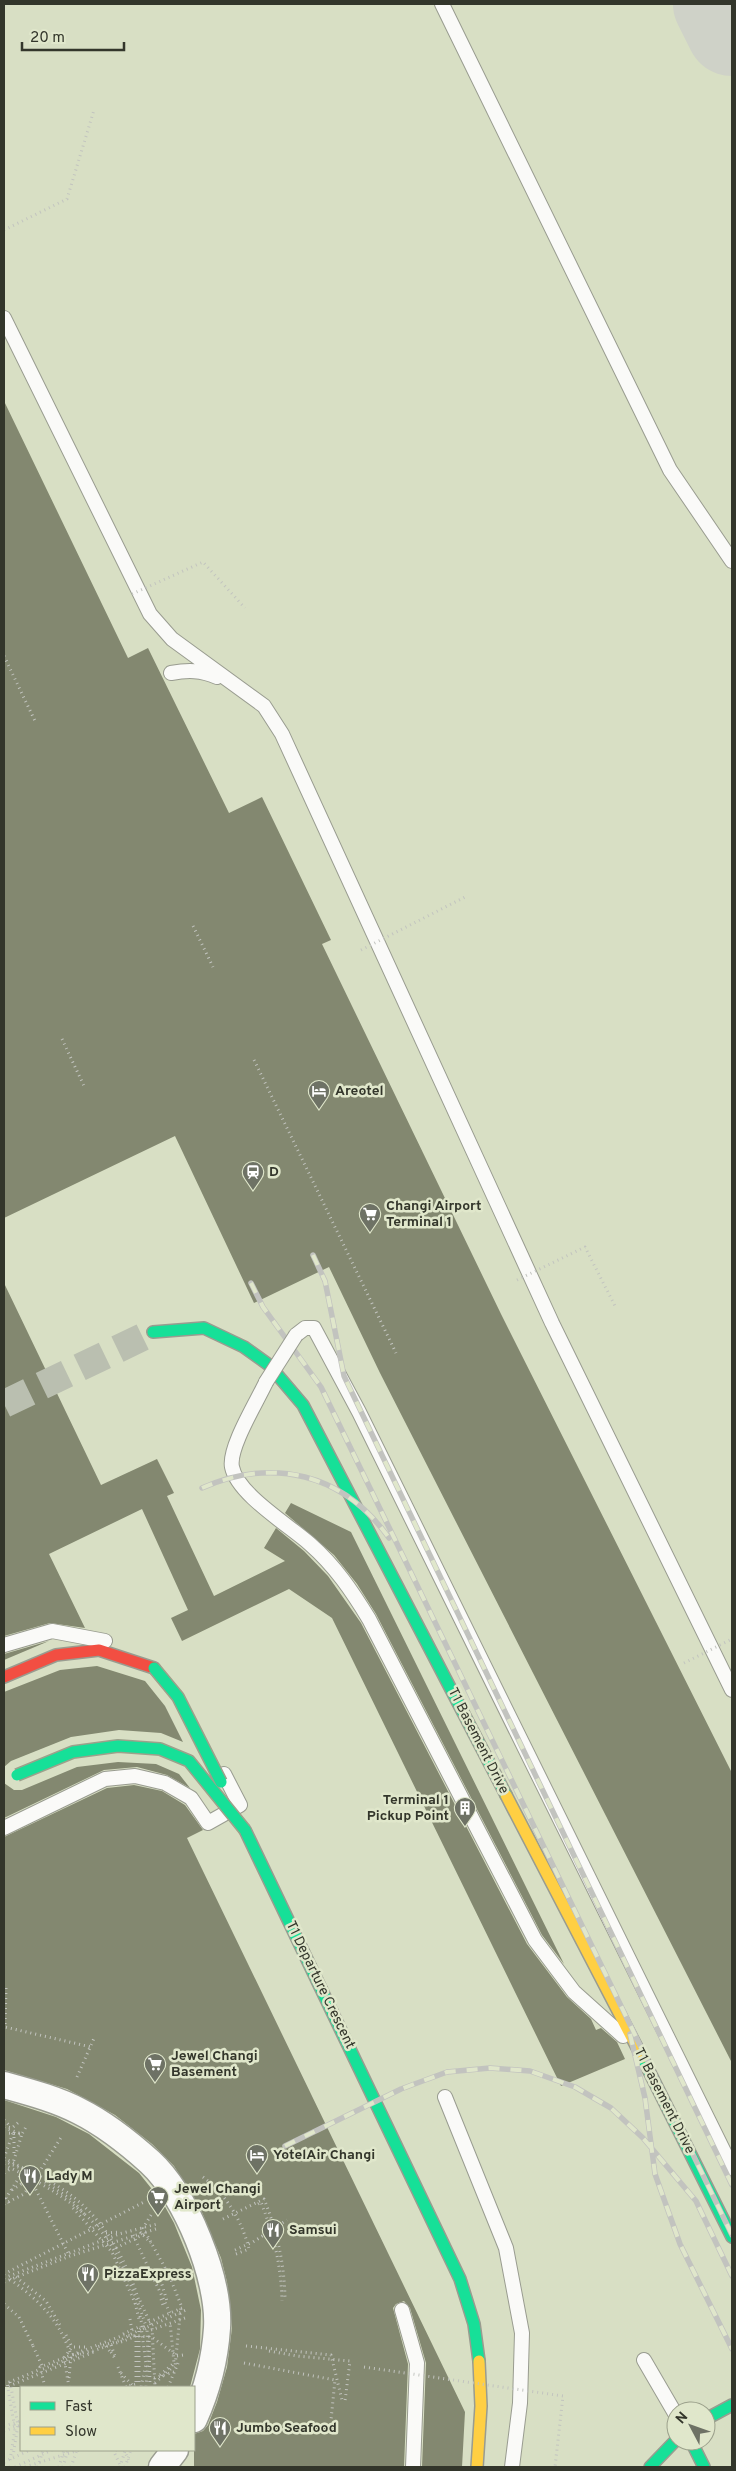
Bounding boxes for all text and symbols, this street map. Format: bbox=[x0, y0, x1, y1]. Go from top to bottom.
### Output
scale bar bbox=[22, 20, 125, 52]
text: 20 m bbox=[30, 29, 65, 48]
hotel icon: Areotel bbox=[307, 1079, 331, 1110]
place label: Areotel bbox=[335, 1083, 384, 1100]
station icon: D bbox=[241, 1160, 265, 1191]
place label: D bbox=[269, 1164, 279, 1181]
place label: Changi Airport Terminal 1 bbox=[386, 1198, 481, 1231]
supermarket icon: Changi Airport Terminal 1 bbox=[358, 1202, 382, 1233]
street label: T1 Basement Drive bbox=[444, 1685, 512, 1797]
place label: Terminal 1 Pickup Point bbox=[367, 1792, 449, 1825]
building icon: Terminal 1 Pickup Point bbox=[453, 1796, 477, 1827]
street label: T1 Departure Crescent bbox=[282, 1918, 358, 2052]
street label: T1 Basement Drive bbox=[630, 2045, 698, 2157]
place label: Jewel Changi Basement bbox=[171, 2048, 258, 2081]
supermarket icon: Jewel Changi Basement bbox=[143, 2052, 167, 2083]
hotel icon: YotelAir Changi bbox=[245, 2143, 269, 2174]
place label: YotelAir Changi bbox=[273, 2147, 375, 2164]
restaurant icon: Lady M bbox=[18, 2164, 42, 2195]
place label: Lady M bbox=[46, 2168, 93, 2185]
place label: Jewel Changi Airport bbox=[174, 2181, 261, 2214]
supermarket icon: Jewel Changi Airport bbox=[146, 2185, 170, 2216]
restaurant icon: Samsui bbox=[261, 2218, 285, 2249]
place label: Samsui bbox=[289, 2222, 337, 2239]
restaurant icon: PizzaExpress bbox=[76, 2262, 100, 2293]
place label: PizzaExpress bbox=[104, 2266, 192, 2283]
legend bbox=[20, 2386, 195, 2451]
text: Fast bbox=[65, 2398, 93, 2417]
north arrow bbox=[666, 2401, 716, 2451]
text: N bbox=[673, 2409, 692, 2428]
restaurant icon: Jumbo Seafood bbox=[208, 2416, 232, 2447]
place label: Jumbo Seafood bbox=[236, 2420, 337, 2437]
text: Slow bbox=[65, 2423, 97, 2442]

